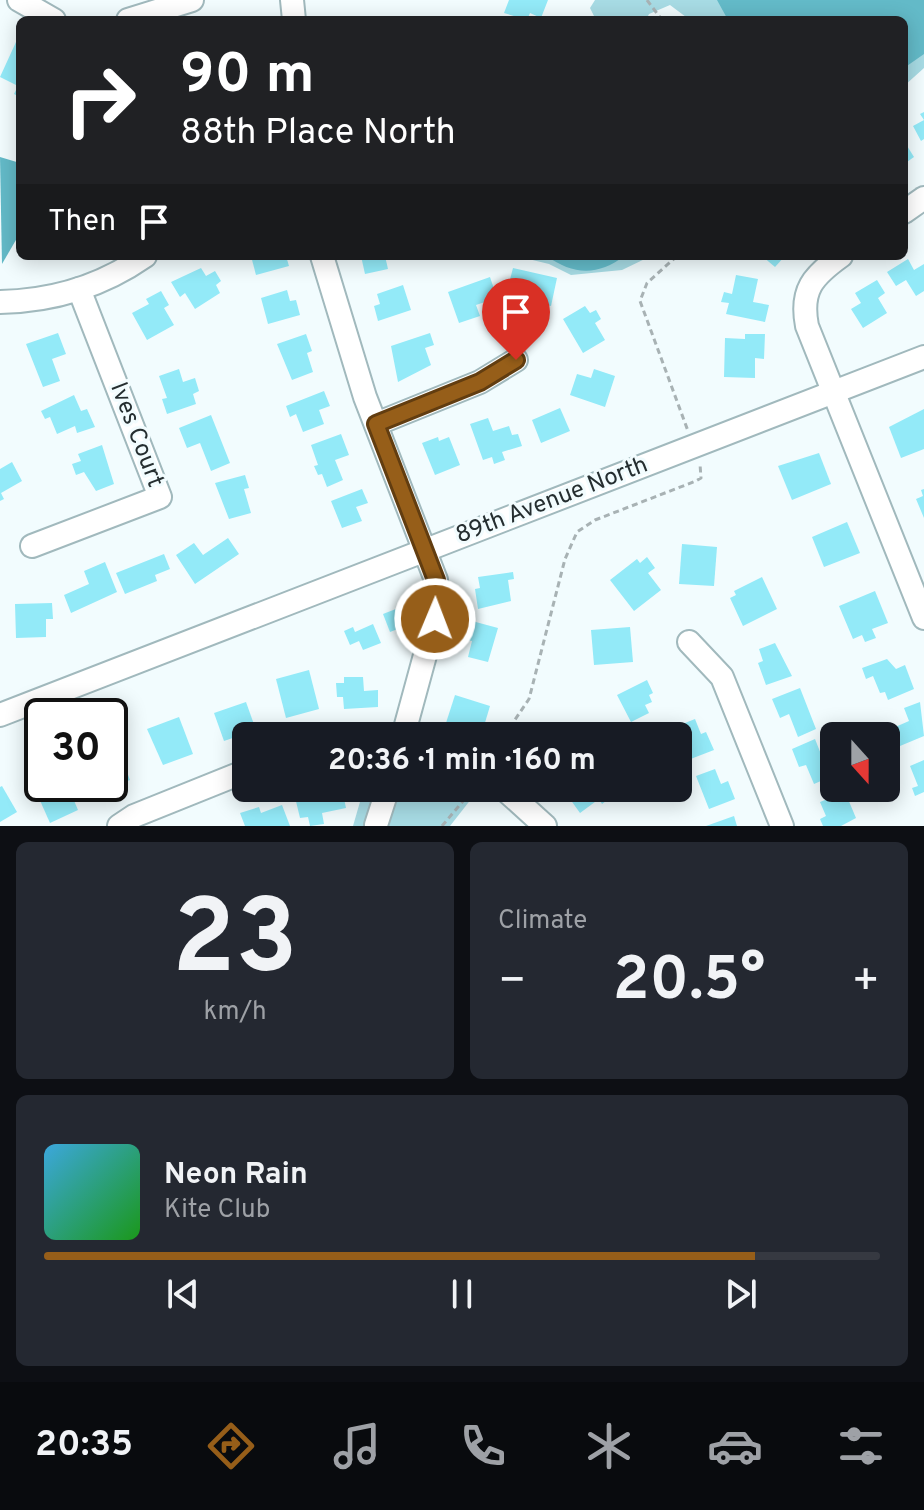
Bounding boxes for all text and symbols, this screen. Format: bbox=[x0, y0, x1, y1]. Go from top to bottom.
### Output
text: 90 m bbox=[180, 42, 315, 112]
icon: right bbox=[48, 48, 152, 152]
text: 88th Place North bbox=[180, 111, 456, 157]
icon: arrive bbox=[132, 200, 176, 244]
text: Then bbox=[48, 204, 116, 241]
pin bbox=[482, 278, 550, 360]
icon: arrive bbox=[494, 290, 538, 334]
street label: Ives Court bbox=[102, 378, 170, 492]
street label: 89th Avenue North bbox=[452, 451, 652, 551]
position arrow bbox=[393, 577, 477, 661]
speed limit sign: 30 bbox=[24, 698, 128, 802]
north arrow bbox=[820, 722, 900, 802]
map controls bbox=[820, 722, 900, 802]
text: 20:36 · 1 min · 160 m bbox=[328, 743, 596, 780]
text: 23 bbox=[172, 878, 298, 1010]
text: Climate bbox=[498, 905, 587, 938]
text: 20.5° bbox=[613, 945, 765, 1021]
text: − bbox=[498, 955, 526, 1011]
text: + bbox=[852, 955, 880, 1011]
text: km/h bbox=[203, 996, 267, 1029]
text: Neon Rain bbox=[164, 1157, 308, 1194]
text: Kite Club bbox=[164, 1194, 270, 1227]
icon: previous bbox=[161, 1272, 205, 1316]
icon: pause bbox=[440, 1272, 484, 1316]
icon: next bbox=[719, 1272, 763, 1316]
icon: directions bbox=[203, 1418, 259, 1474]
icon: music bbox=[329, 1418, 385, 1474]
icon: phone bbox=[455, 1418, 511, 1474]
icon: climate bbox=[581, 1418, 637, 1474]
icon: car bbox=[707, 1418, 763, 1474]
icon: filters bbox=[833, 1418, 889, 1474]
text: 20:35 bbox=[35, 1423, 133, 1469]

